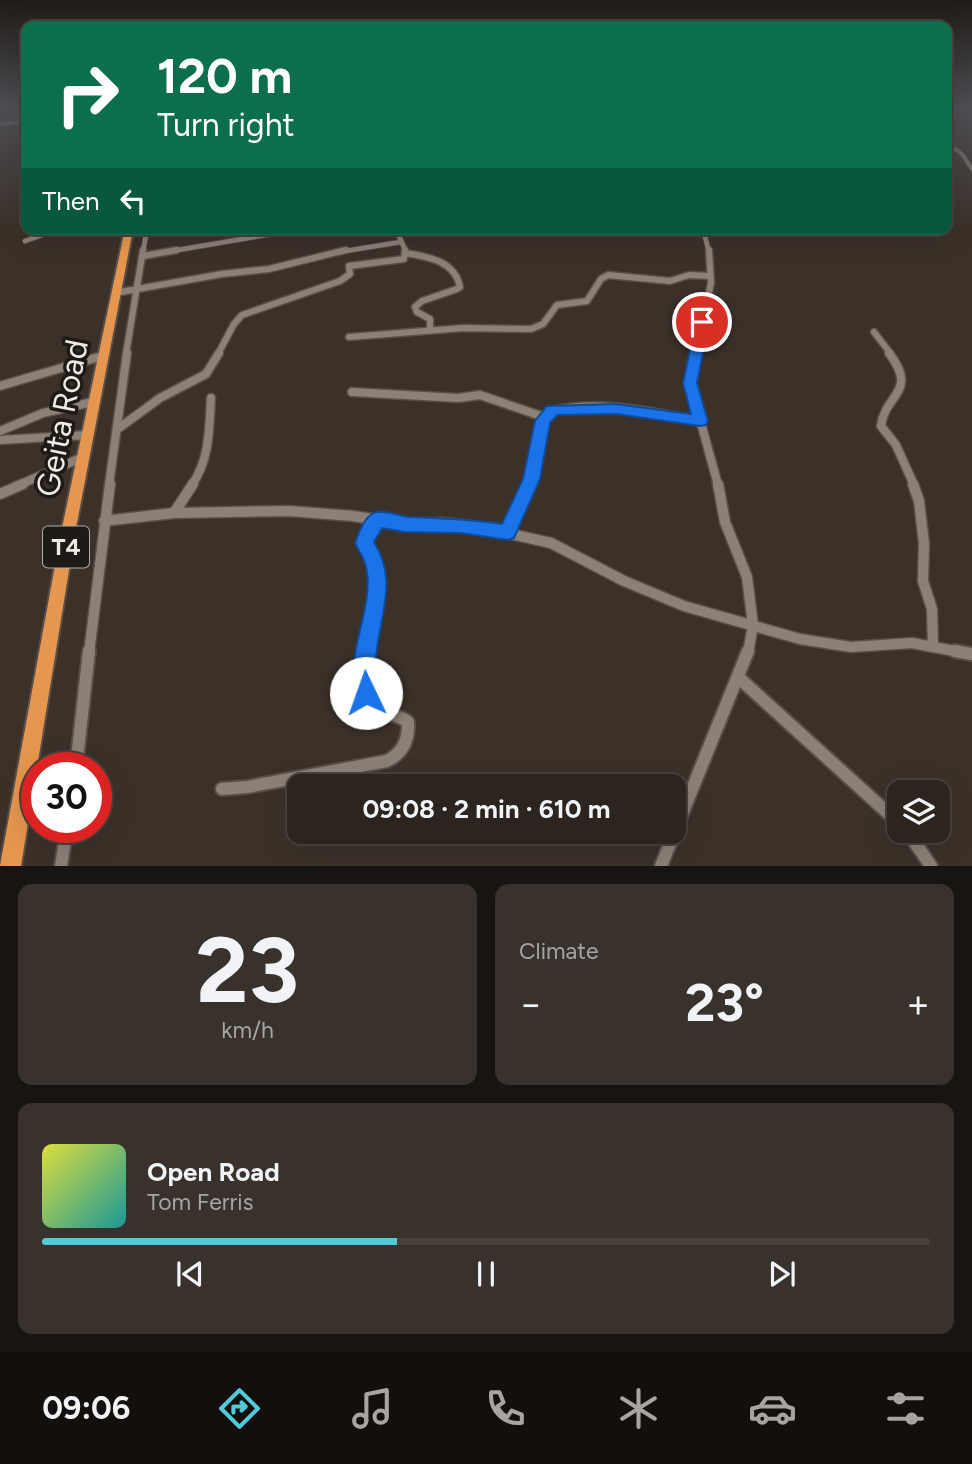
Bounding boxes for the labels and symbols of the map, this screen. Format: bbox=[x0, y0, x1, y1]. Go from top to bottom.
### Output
pin bbox=[672, 292, 732, 352]
street label: Geita Road bbox=[28, 336, 96, 500]
road number: T4 bbox=[43, 526, 89, 568]
position arrow bbox=[329, 656, 403, 730]
speed limit sign: 30 bbox=[21, 752, 112, 843]

